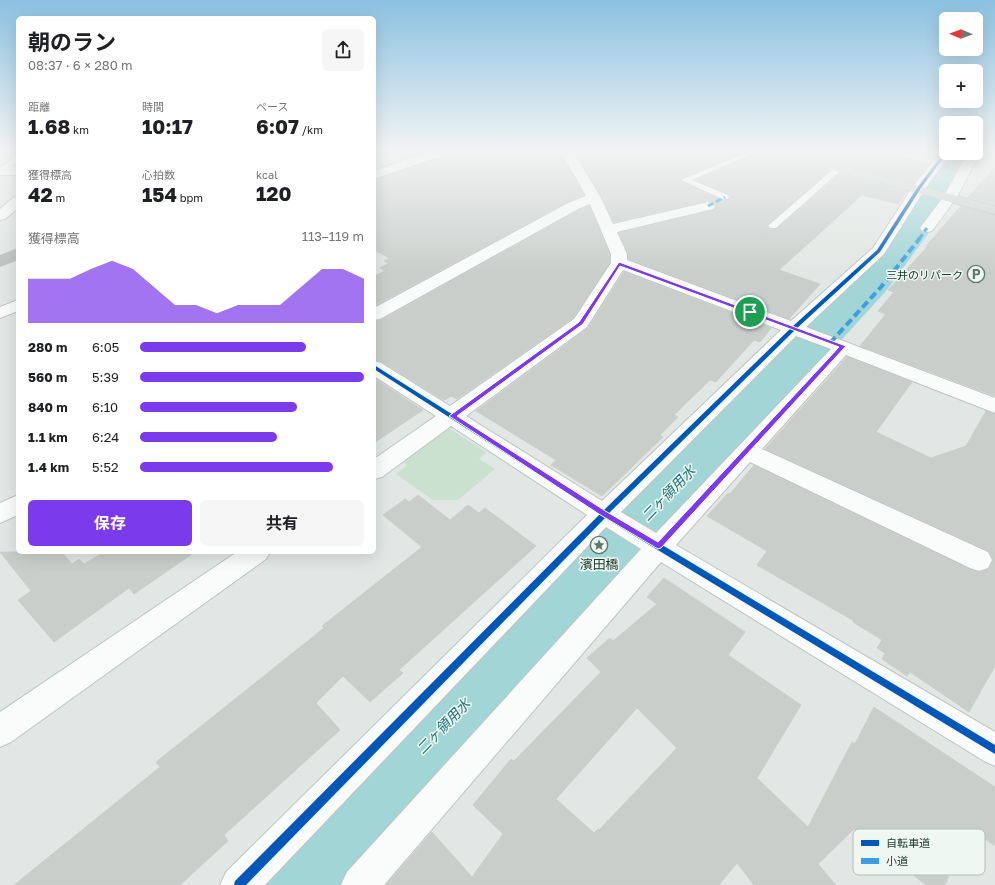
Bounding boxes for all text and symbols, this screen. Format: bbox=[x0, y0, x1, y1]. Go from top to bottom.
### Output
north arrow bbox=[939, 12, 983, 56]
map controls bbox=[939, 12, 983, 160]
text: 朝のラン bbox=[28, 28, 116, 55]
button: share bbox=[322, 29, 364, 71]
text: 08:37 · 6 × 280 m bbox=[28, 57, 133, 73]
button: + bbox=[939, 64, 983, 108]
text: 距離 bbox=[28, 100, 50, 113]
text: 時間 bbox=[142, 100, 164, 113]
text: ペース bbox=[256, 100, 288, 113]
text: 1.68 bbox=[28, 114, 70, 138]
text: 10:17 bbox=[142, 114, 193, 138]
text: 6:07 bbox=[256, 114, 299, 138]
button: − bbox=[939, 116, 983, 160]
text: km bbox=[70, 123, 89, 136]
text: /km bbox=[299, 123, 323, 136]
text: 獲得標高 bbox=[28, 168, 72, 181]
text: 心拍数 bbox=[142, 168, 175, 181]
text: kcal bbox=[256, 168, 278, 181]
text: 120 bbox=[256, 181, 292, 205]
text: 42 bbox=[28, 182, 53, 206]
text: 154 bbox=[142, 182, 177, 206]
text: m bbox=[53, 191, 65, 204]
text: bpm bbox=[177, 191, 203, 204]
text: 113–119 m bbox=[302, 228, 364, 244]
text: 獲得標高 bbox=[28, 230, 80, 246]
parking icon: 三井のリパーク bbox=[966, 264, 986, 284]
place label: 三井のリパーク bbox=[886, 268, 963, 281]
pin bbox=[733, 295, 767, 329]
icon: arrive bbox=[739, 301, 761, 323]
text: 280 m bbox=[28, 339, 67, 355]
text: 6:05 bbox=[92, 339, 119, 355]
text: 560 m bbox=[28, 369, 67, 385]
text: 5:39 bbox=[92, 369, 119, 385]
text: 840 m bbox=[28, 399, 68, 415]
text: 6:10 bbox=[92, 399, 118, 415]
text: 1.1 km bbox=[28, 429, 68, 445]
text: 6:24 bbox=[92, 429, 119, 445]
text: 1.4 km bbox=[28, 459, 69, 475]
text: 5:52 bbox=[92, 459, 119, 475]
water label: 二ヶ領用水 bbox=[638, 460, 700, 524]
button: 保存 bbox=[28, 500, 192, 546]
button: 共有 bbox=[200, 500, 364, 546]
place icon: 濱田橋 bbox=[589, 535, 609, 555]
place label: 濱田橋 bbox=[579, 556, 619, 572]
water label: 二ヶ領用水 bbox=[413, 693, 475, 757]
legend bbox=[853, 829, 985, 875]
text: 自転車道 bbox=[886, 836, 930, 849]
text: 小道 bbox=[886, 854, 908, 867]

